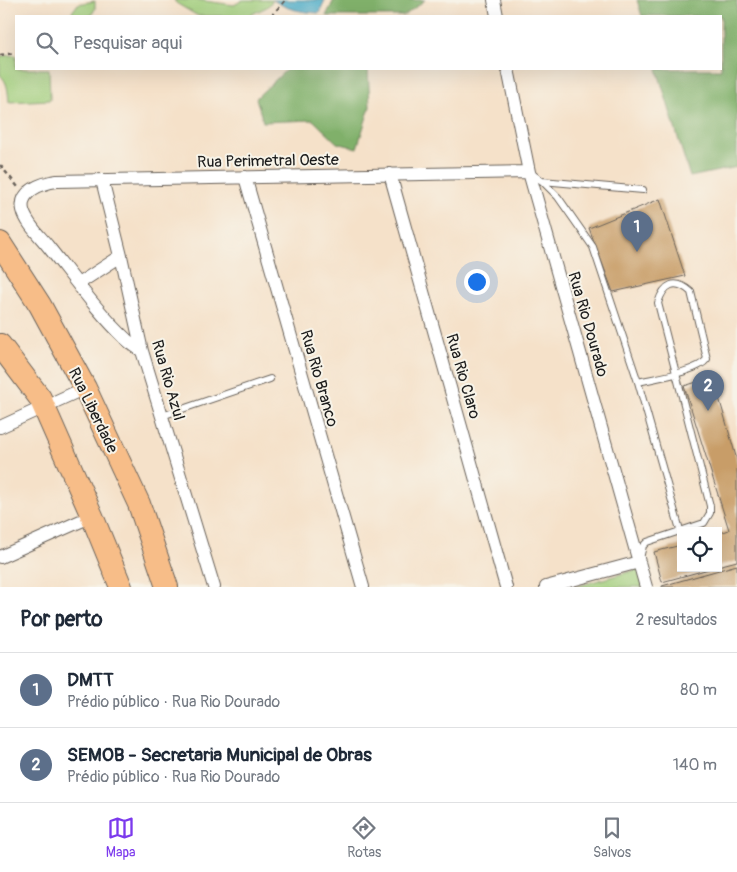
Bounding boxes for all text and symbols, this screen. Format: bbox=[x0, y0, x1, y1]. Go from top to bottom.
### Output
search box bbox=[15, 15, 722, 70]
icon: search bbox=[33, 29, 61, 57]
text: Pesquisar aqui bbox=[73, 31, 182, 55]
street label: Rua Perimetral Oeste bbox=[197, 150, 339, 172]
pin: 1 bbox=[621, 211, 653, 252]
your location bbox=[464, 269, 490, 295]
street label: Rua Rio Dourado bbox=[563, 269, 613, 379]
street label: Rua Rio Branco bbox=[296, 328, 343, 429]
street label: Rua Rio Claro bbox=[441, 331, 485, 421]
street label: Rua Rio Azul bbox=[147, 338, 189, 423]
street label: Rua Liberdade bbox=[64, 365, 122, 456]
pin: 2 bbox=[692, 370, 724, 411]
map controls bbox=[677, 527, 722, 572]
button: locate bbox=[677, 527, 722, 572]
text: Por perto bbox=[20, 606, 102, 633]
text: 2 resultados bbox=[635, 610, 717, 630]
text: DMTT bbox=[67, 668, 114, 692]
text: 1 bbox=[33, 680, 39, 700]
text: 80 m bbox=[680, 680, 717, 700]
text: Prédio público · Rua Rio Dourado bbox=[67, 692, 280, 712]
text: SEMOB - Secretaria Municipal de Obras bbox=[67, 743, 372, 767]
text: 2 bbox=[32, 755, 40, 775]
text: 140 m bbox=[673, 755, 717, 775]
text: Prédio público · Rua Rio Dourado bbox=[67, 767, 280, 787]
tab: Mapa bbox=[106, 814, 136, 861]
tab: Rotas bbox=[347, 814, 381, 861]
tab: Salvos bbox=[593, 814, 631, 861]

